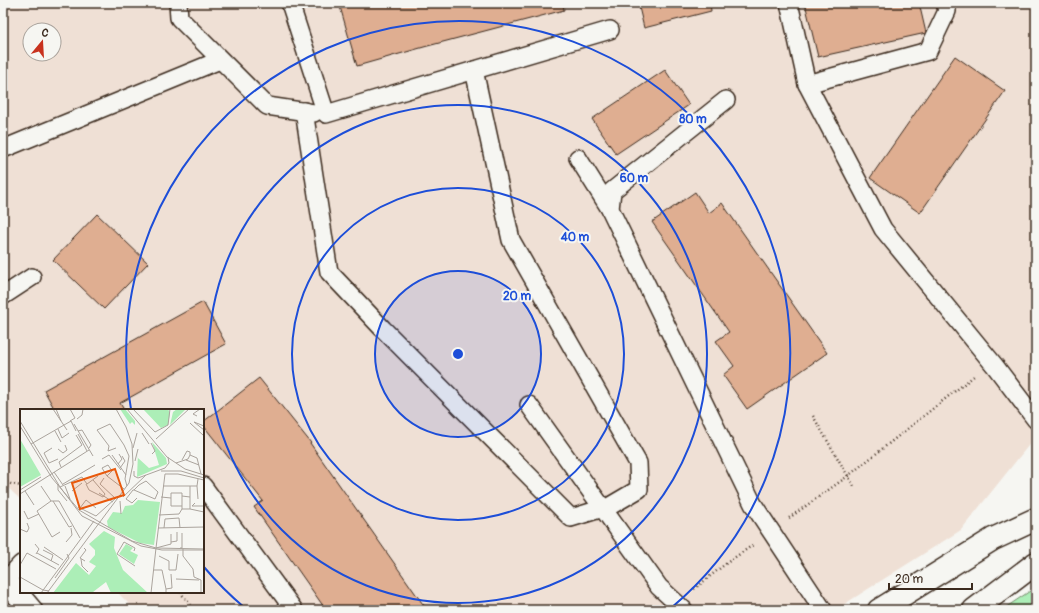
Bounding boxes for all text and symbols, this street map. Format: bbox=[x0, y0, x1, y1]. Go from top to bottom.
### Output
north arrow bbox=[22, 22, 62, 62]
text: С bbox=[40, 26, 50, 40]
text: 80 m bbox=[679, 112, 707, 127]
text: 60 m bbox=[620, 171, 649, 186]
text: 40 m bbox=[560, 230, 590, 245]
text: 20 m bbox=[503, 289, 531, 304]
centre of rings bbox=[451, 347, 465, 361]
inset map bbox=[20, 409, 204, 593]
scale bar bbox=[889, 565, 972, 591]
text: 20 m bbox=[895, 572, 924, 587]

